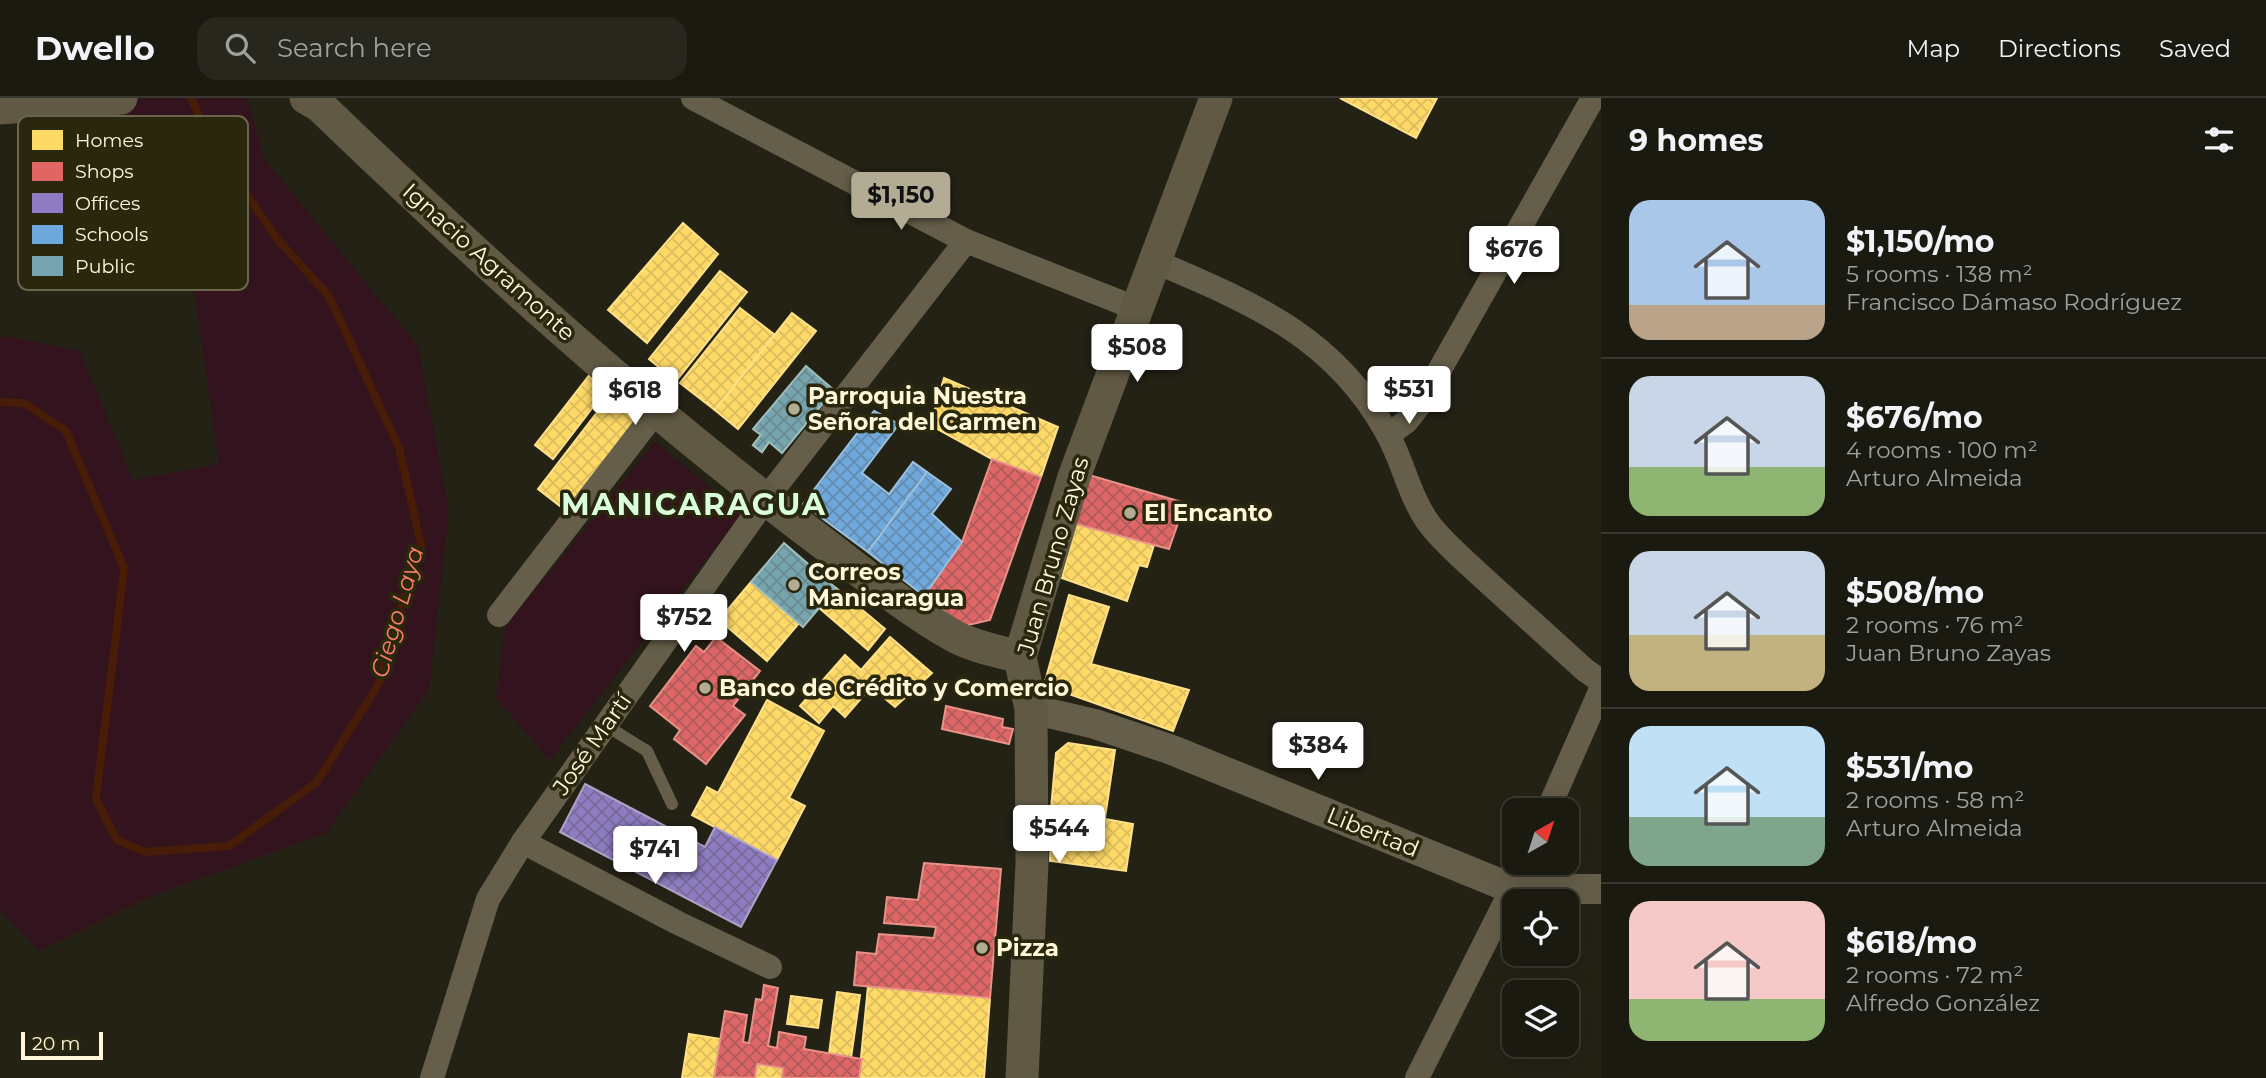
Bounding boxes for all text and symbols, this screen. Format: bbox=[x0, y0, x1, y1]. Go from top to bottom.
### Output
search box bbox=[197, 17, 687, 80]
text: Dwello bbox=[35, 28, 155, 68]
icon: search bbox=[221, 29, 259, 67]
text: Search here bbox=[277, 32, 432, 64]
text: Map bbox=[1907, 34, 1960, 63]
text: Directions bbox=[1998, 34, 2121, 63]
text: Saved bbox=[2159, 34, 2231, 63]
legend bbox=[18, 116, 248, 290]
icon: filters bbox=[2200, 121, 2238, 159]
text: 9 homes bbox=[1629, 122, 1764, 159]
text: Homes bbox=[75, 129, 143, 152]
text: Shops bbox=[75, 160, 134, 183]
pin: $1,150 bbox=[844, 172, 958, 232]
street label: Ignacio Agramonte bbox=[397, 177, 581, 347]
text: $1,150 bbox=[867, 181, 935, 209]
text: Offices bbox=[75, 192, 140, 215]
text: Schools bbox=[75, 223, 148, 246]
text: $1,150/mo bbox=[1846, 223, 1994, 260]
pin: $676 bbox=[1473, 226, 1555, 286]
icon: home bbox=[1685, 228, 1769, 312]
text: $676 bbox=[1485, 235, 1543, 263]
text: Public bbox=[75, 255, 135, 278]
text: 5 rooms · 138 m² bbox=[1846, 260, 2033, 288]
text: Francisco Dámaso Rodríguez bbox=[1846, 288, 2182, 316]
pin: $508 bbox=[1096, 324, 1178, 384]
text: $508 bbox=[1107, 333, 1167, 361]
pin: $531 bbox=[1368, 366, 1450, 426]
pin: $618 bbox=[594, 368, 676, 427]
text: $531 bbox=[1384, 375, 1434, 403]
text: $618 bbox=[608, 376, 662, 404]
place label: Parroquia Nuestra Señora del Carmen bbox=[808, 382, 1037, 436]
text: $676/mo bbox=[1846, 399, 1983, 436]
marker: Parroquia Nuestra Señora del Carmen bbox=[786, 401, 802, 417]
icon: home bbox=[1685, 404, 1769, 488]
text: 4 rooms · 100 m² bbox=[1846, 436, 2038, 464]
street label: Juan Bruno Zayas bbox=[1011, 454, 1095, 659]
text: Arturo Almeida bbox=[1846, 464, 2023, 492]
district label: MANICARAGUA bbox=[561, 486, 827, 523]
place label: El Encanto bbox=[1144, 499, 1273, 527]
marker: El Encanto bbox=[1122, 505, 1138, 521]
water label: Ciego Laya bbox=[364, 543, 430, 681]
place label: Correos Manicaragua bbox=[808, 558, 964, 612]
text: $508/mo bbox=[1846, 574, 1984, 611]
marker: Correos Manicaragua bbox=[786, 577, 802, 593]
icon: home bbox=[1685, 579, 1769, 663]
pin: $752 bbox=[643, 594, 725, 654]
text: $752 bbox=[656, 603, 712, 631]
text: 2 rooms · 76 m² bbox=[1846, 611, 2024, 639]
text: Juan Bruno Zayas bbox=[1846, 639, 2051, 667]
place label: Banco de Crédito y Comercio bbox=[719, 674, 1069, 702]
marker: Banco de Crédito y Comercio bbox=[697, 680, 713, 696]
street label: José Martí bbox=[546, 687, 638, 801]
pin: $384 bbox=[1277, 722, 1359, 782]
text: $384 bbox=[1288, 731, 1348, 759]
text: $531/mo bbox=[1846, 749, 1973, 786]
icon: home bbox=[1685, 754, 1769, 838]
text: 2 rooms · 58 m² bbox=[1846, 786, 2024, 814]
north arrow bbox=[1502, 798, 1578, 875]
map controls bbox=[1502, 798, 1579, 1057]
street label: Libertad bbox=[1323, 801, 1423, 863]
pin: $544 bbox=[1018, 806, 1100, 865]
text: $544 bbox=[1029, 814, 1089, 842]
text: Arturo Almeida bbox=[1846, 814, 2023, 842]
pin: $741 bbox=[614, 826, 696, 886]
text: $741 bbox=[629, 835, 681, 863]
button: locate bbox=[1502, 889, 1579, 966]
text: $618/mo bbox=[1846, 924, 1977, 961]
icon: home bbox=[1685, 929, 1769, 1013]
place label: Pizza bbox=[996, 934, 1059, 962]
marker: Pizza bbox=[974, 940, 990, 956]
text: 2 rooms · 72 m² bbox=[1846, 961, 2023, 989]
button: layers bbox=[1502, 980, 1579, 1057]
text: Alfredo González bbox=[1846, 989, 2040, 1017]
scale bar bbox=[21, 1029, 103, 1061]
text: 20 m bbox=[32, 1032, 80, 1055]

